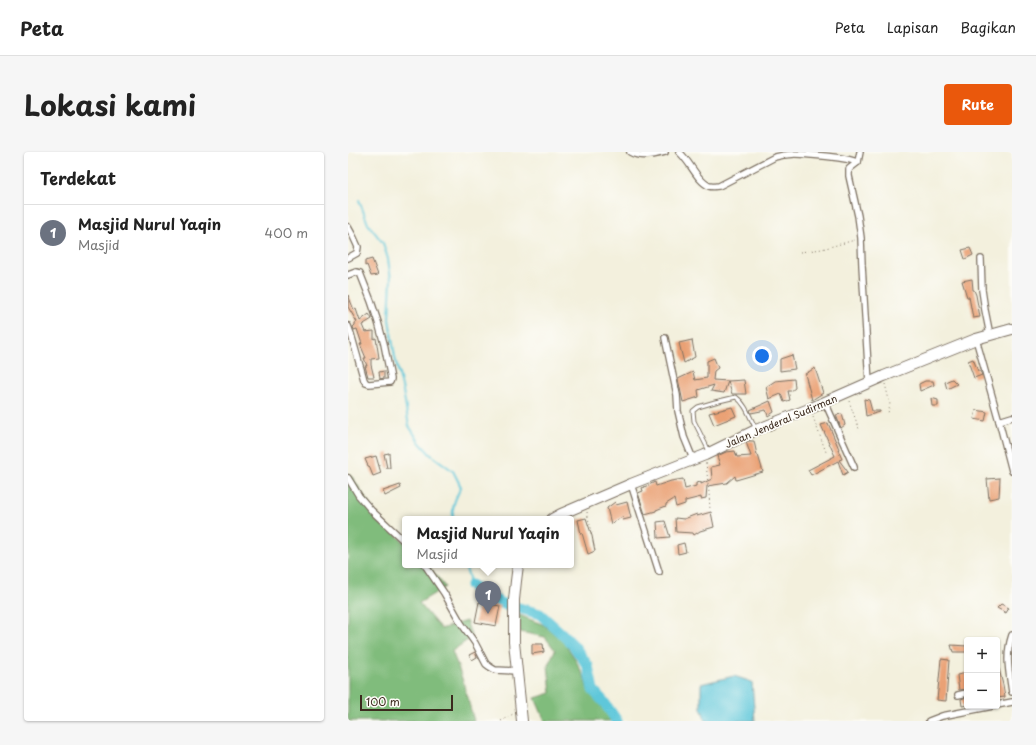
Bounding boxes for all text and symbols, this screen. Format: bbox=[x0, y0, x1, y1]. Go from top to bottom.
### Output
text: Peta bbox=[20, 14, 64, 42]
text: Peta bbox=[835, 17, 865, 38]
text: Lapisan bbox=[887, 17, 938, 38]
text: Bagikan bbox=[960, 17, 1016, 38]
text: Lokasi kami bbox=[24, 83, 196, 126]
button: Rute bbox=[944, 84, 1012, 125]
text: Terdekat bbox=[40, 165, 116, 191]
text: Masjid Nurul Yaqin bbox=[78, 212, 221, 235]
text: 1 bbox=[50, 223, 56, 242]
text: 400 m bbox=[265, 223, 308, 242]
text: Masjid bbox=[78, 235, 120, 254]
your location bbox=[752, 346, 772, 366]
street label: Jalan Jenderal Sudirman bbox=[722, 390, 839, 451]
popup bbox=[402, 516, 574, 568]
text: Masjid Nurul Yaqin bbox=[416, 521, 560, 544]
text: Masjid bbox=[416, 544, 458, 563]
pin: 1 bbox=[475, 581, 501, 614]
map controls bbox=[964, 637, 1000, 709]
button: + bbox=[964, 637, 1000, 673]
button: − bbox=[964, 673, 1000, 709]
scale bar bbox=[360, 693, 453, 712]
text: 100 m bbox=[366, 693, 400, 710]

